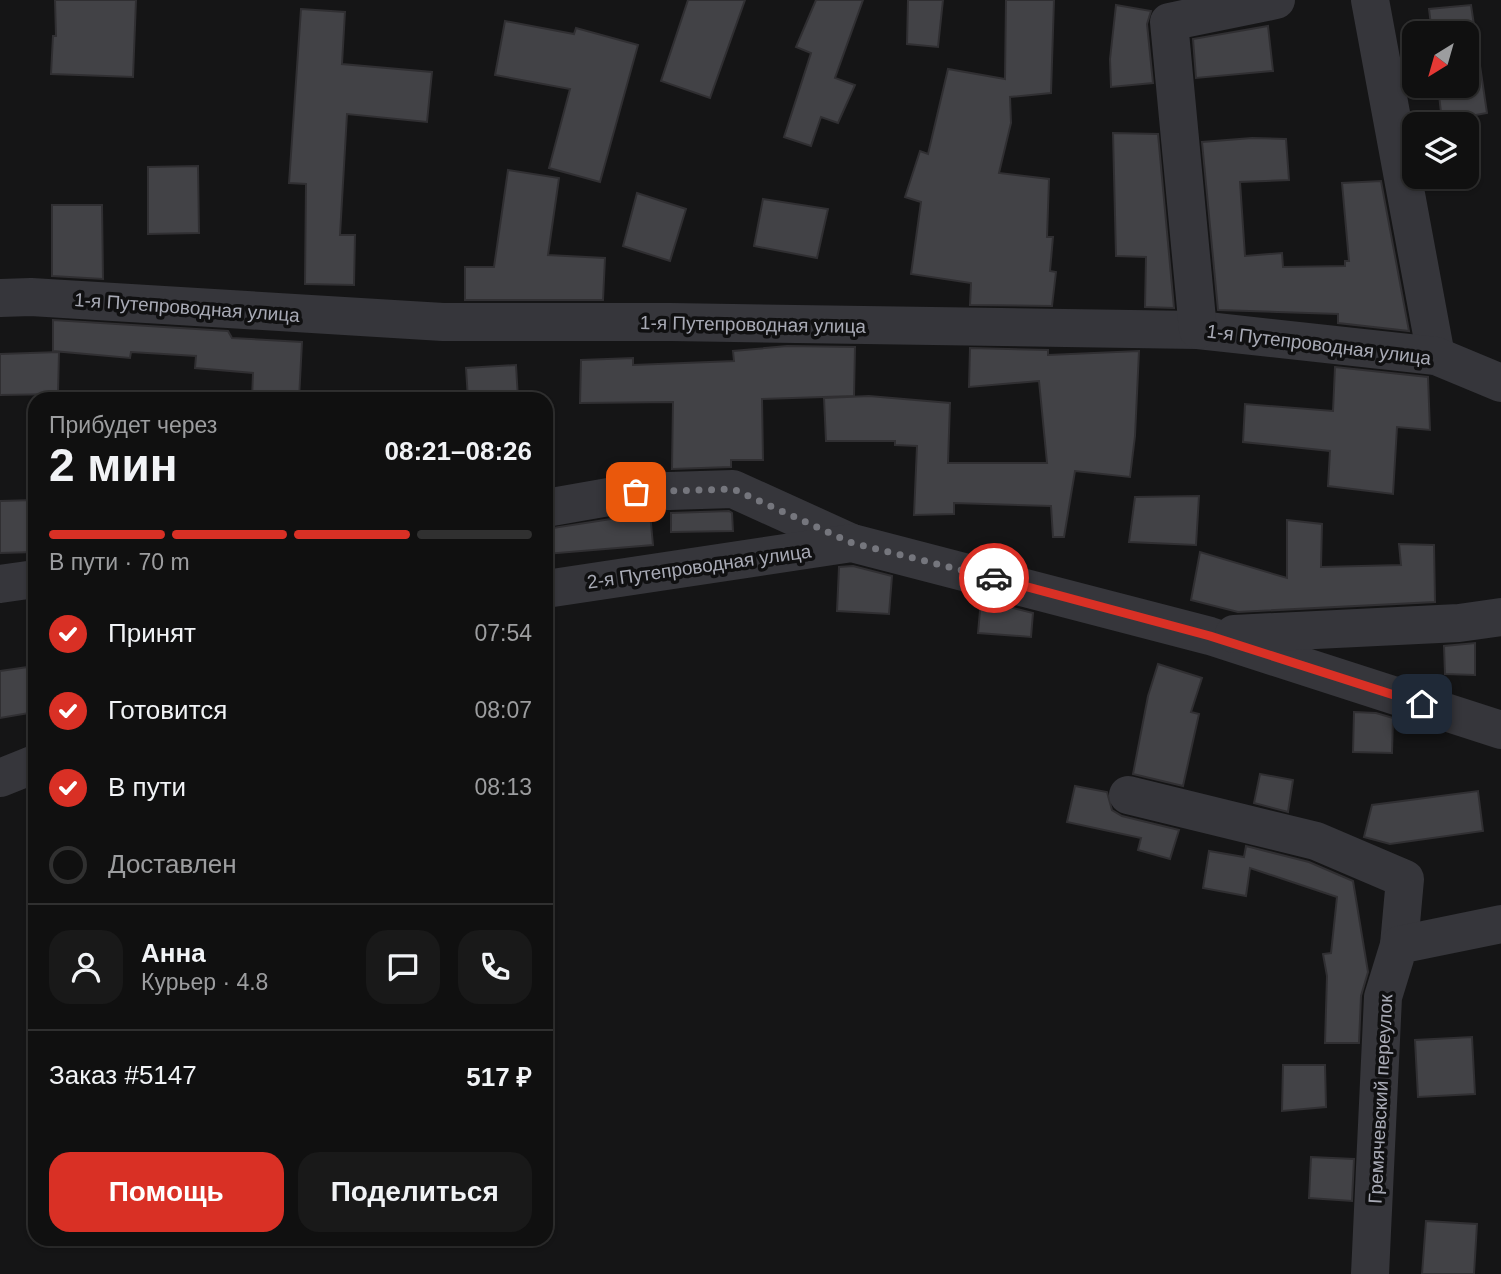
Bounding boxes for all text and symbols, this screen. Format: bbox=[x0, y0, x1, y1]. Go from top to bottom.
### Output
north arrow bbox=[1402, 21, 1479, 98]
map controls bbox=[1402, 21, 1479, 189]
button: layers bbox=[1402, 112, 1479, 189]
street label: 1-я Путепроводная улица bbox=[73, 289, 301, 326]
street label: 1-я Путепроводная улица bbox=[640, 312, 867, 337]
street label: 1-я Путепроводная улица bbox=[1205, 320, 1433, 369]
text: Прибудет через bbox=[49, 412, 217, 438]
text: 08:21–08:26 bbox=[385, 436, 532, 466]
text: 2 мин bbox=[49, 439, 177, 491]
pin bbox=[606, 462, 666, 522]
icon: bag bbox=[617, 473, 655, 511]
street label: 2-я Путепроводная улица bbox=[586, 540, 813, 593]
courier bbox=[959, 543, 1029, 613]
text: В пути · 70 m bbox=[49, 549, 190, 575]
icon: car bbox=[975, 559, 1013, 597]
icon: check bbox=[49, 615, 87, 653]
text: Принят bbox=[108, 618, 196, 648]
text: 07:54 bbox=[474, 620, 532, 646]
pin bbox=[1392, 674, 1452, 734]
icon: home bbox=[1403, 685, 1441, 723]
icon: check bbox=[49, 692, 87, 730]
text: Готовится bbox=[108, 695, 227, 725]
text: 08:07 bbox=[474, 697, 532, 723]
icon: check bbox=[49, 769, 87, 807]
text: В пути bbox=[108, 772, 186, 802]
text: 08:13 bbox=[474, 774, 532, 800]
text: Доставлен bbox=[108, 849, 237, 879]
button: person bbox=[49, 930, 123, 1004]
button: chat bbox=[366, 930, 440, 1004]
button: phone bbox=[458, 930, 532, 1004]
text: Анна bbox=[141, 938, 206, 968]
text: Курьер · 4.8 bbox=[141, 969, 268, 995]
street label: Гремячевский переулок bbox=[1365, 993, 1397, 1204]
text: Заказ #5147 bbox=[49, 1060, 197, 1090]
text: 517 ₽ bbox=[466, 1062, 532, 1092]
button: Помощь bbox=[49, 1152, 284, 1232]
button: Поделиться bbox=[298, 1152, 532, 1232]

